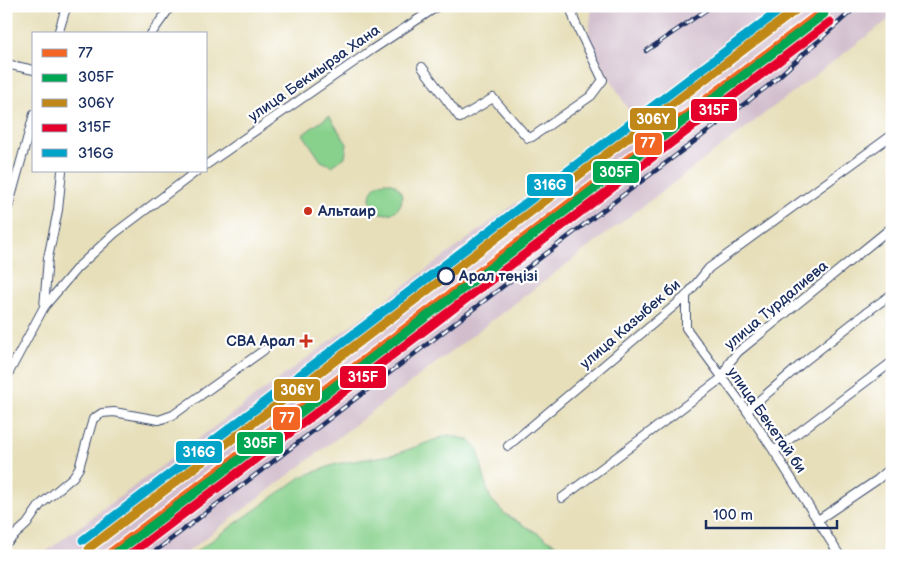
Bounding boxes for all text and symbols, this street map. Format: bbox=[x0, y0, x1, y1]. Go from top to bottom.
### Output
street label: улица Бекмырза Хана bbox=[245, 21, 384, 126]
legend bbox=[32, 32, 208, 172]
text: 77 bbox=[78, 44, 93, 63]
text: 305F bbox=[78, 68, 114, 87]
text: 306Y bbox=[78, 94, 114, 113]
line badge: 315F bbox=[690, 98, 738, 122]
text: 315F bbox=[699, 102, 730, 119]
line badge: 306Y bbox=[629, 107, 677, 131]
text: 306Y bbox=[636, 111, 671, 128]
text: 315F bbox=[78, 118, 111, 137]
line badge: 77 bbox=[634, 132, 663, 156]
text: 77 bbox=[640, 135, 656, 152]
text: 316G bbox=[78, 144, 113, 163]
line badge: 305F bbox=[592, 160, 640, 184]
text: 305F bbox=[599, 164, 633, 181]
line badge: 316G bbox=[526, 173, 574, 197]
text: 316G bbox=[534, 177, 566, 194]
place label: Альтаир bbox=[317, 202, 376, 221]
marker: Альтаир bbox=[302, 205, 314, 217]
street label: улица Турдалиева bbox=[721, 257, 832, 354]
marker: Арал теңізі bbox=[437, 267, 455, 285]
place label: Арал теңізі bbox=[458, 267, 538, 286]
street label: улица Казыбек би bbox=[576, 275, 685, 373]
place label: СВА Арал bbox=[226, 332, 295, 351]
marker: СВА Арал bbox=[299, 334, 313, 348]
street label: улица Бекетай би bbox=[723, 363, 810, 477]
line badge: 315F bbox=[339, 365, 387, 389]
text: 315F bbox=[348, 369, 379, 386]
line badge: 306Y bbox=[273, 378, 321, 402]
text: 306Y bbox=[280, 382, 315, 399]
line badge: 77 bbox=[272, 406, 301, 431]
text: 77 bbox=[279, 410, 295, 427]
line badge: 305F bbox=[236, 431, 284, 455]
text: 305F bbox=[243, 435, 277, 452]
line badge: 316G bbox=[175, 440, 223, 464]
text: 316G bbox=[183, 444, 215, 461]
scale bar bbox=[706, 497, 837, 529]
text: 100 m bbox=[713, 506, 753, 525]

